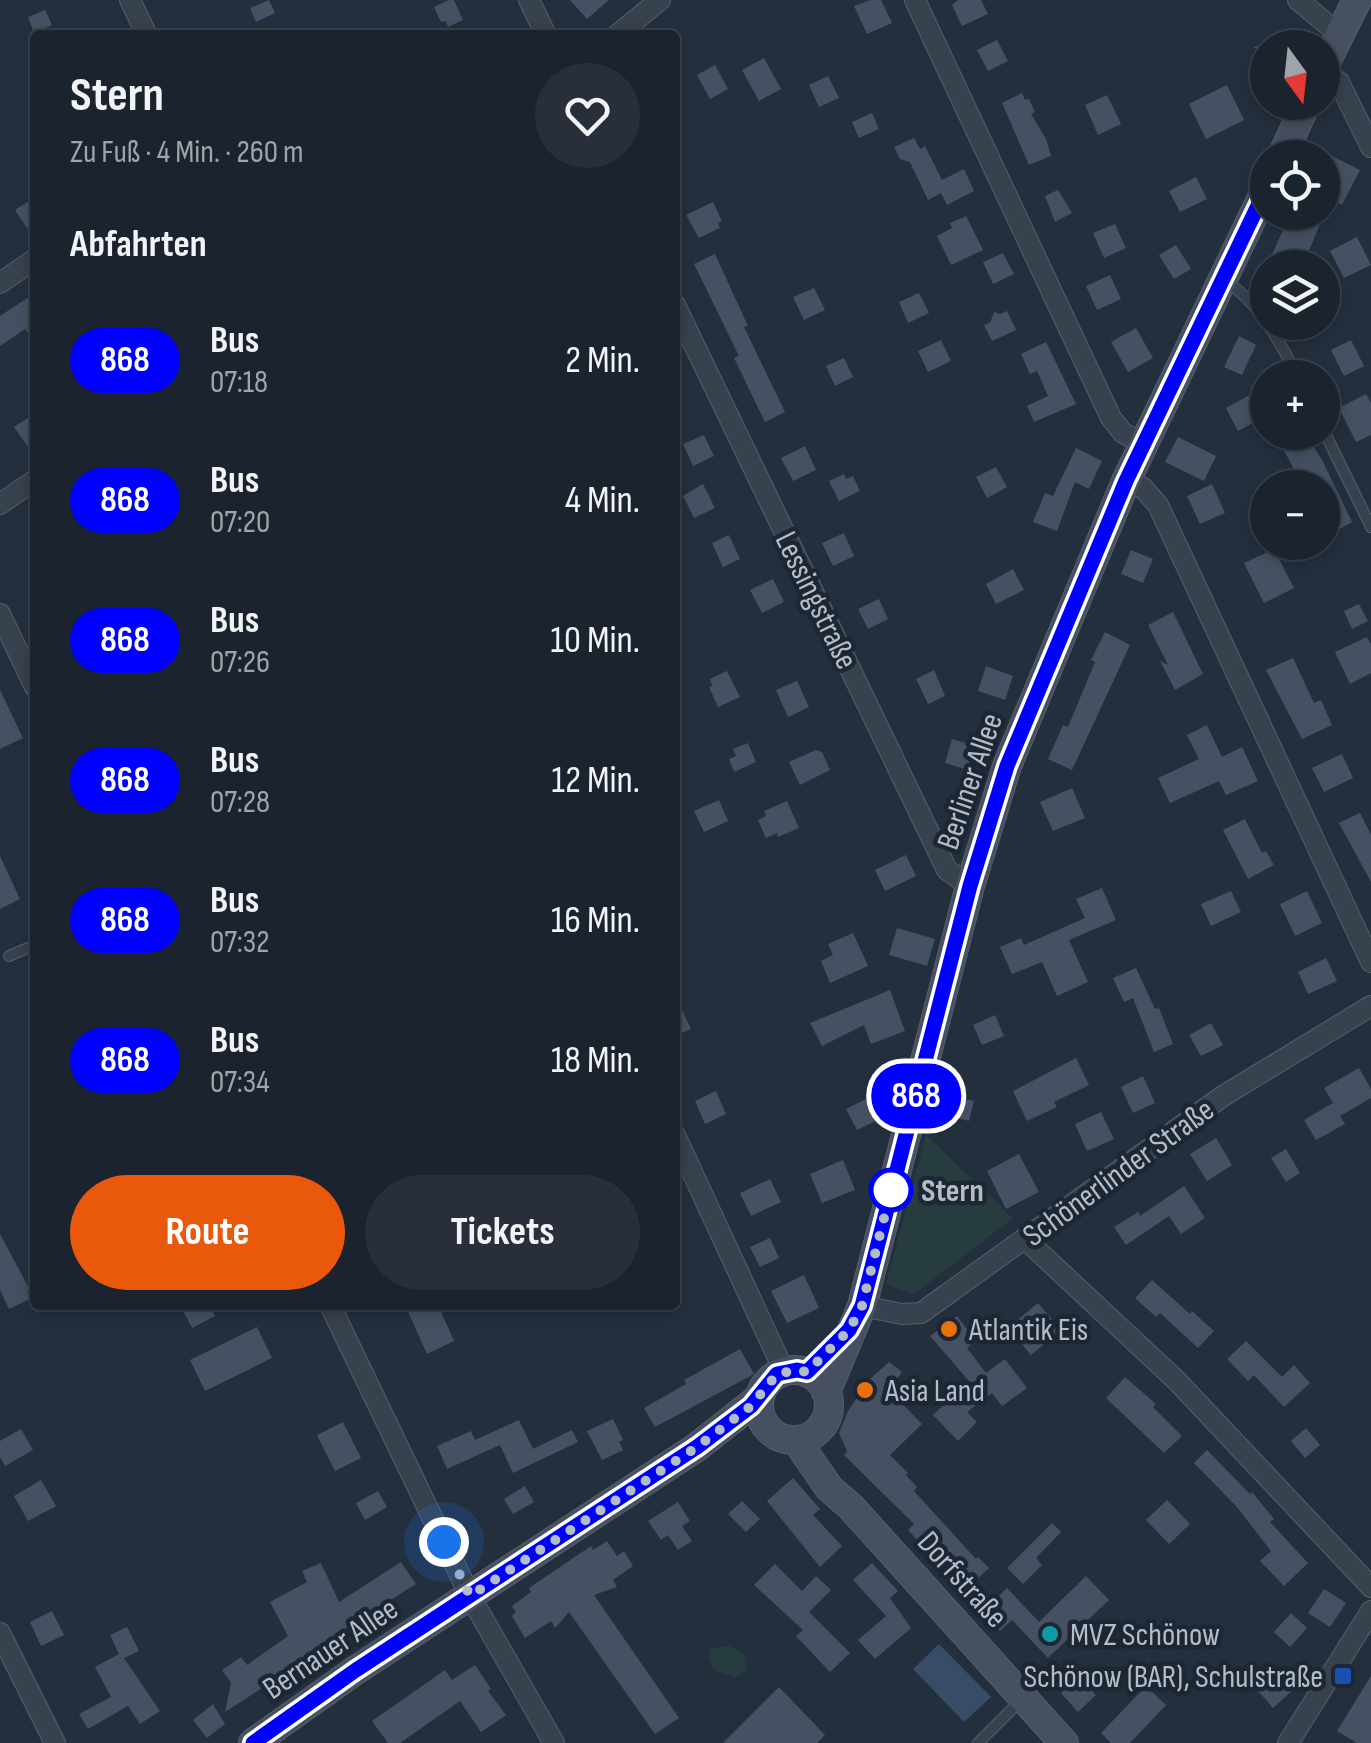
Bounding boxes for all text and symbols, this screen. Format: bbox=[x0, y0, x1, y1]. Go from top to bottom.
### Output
north arrow bbox=[1250, 30, 1340, 120]
map controls bbox=[1250, 30, 1340, 560]
button: heart bbox=[535, 63, 640, 168]
text: Stern bbox=[70, 67, 164, 124]
text: Zu Fuß · 4 Min. · 260 m bbox=[70, 133, 304, 172]
button: locate bbox=[1250, 140, 1340, 230]
text: Abfahrten bbox=[70, 222, 207, 267]
button: layers bbox=[1250, 250, 1340, 340]
text: Bus bbox=[210, 318, 259, 363]
text: 2 Min. bbox=[565, 338, 640, 383]
text: 868 bbox=[100, 339, 150, 382]
button: + bbox=[1250, 360, 1340, 450]
text: 07:18 bbox=[210, 363, 268, 402]
text: Bus bbox=[210, 458, 259, 503]
button: − bbox=[1250, 470, 1340, 560]
text: 4 Min. bbox=[565, 478, 640, 523]
text: 868 bbox=[100, 479, 150, 522]
text: 07:20 bbox=[210, 503, 270, 542]
street label: Lessingstraße bbox=[766, 526, 866, 676]
text: Bus bbox=[210, 598, 259, 643]
text: 10 Min. bbox=[551, 618, 640, 663]
text: 868 bbox=[100, 619, 150, 662]
text: 07:26 bbox=[210, 643, 270, 682]
street label: Berliner Allee bbox=[929, 708, 1012, 855]
text: Bus bbox=[210, 738, 259, 783]
text: 12 Min. bbox=[551, 758, 640, 803]
text: 868 bbox=[100, 759, 150, 802]
text: 07:28 bbox=[210, 783, 270, 822]
text: Bus bbox=[210, 878, 259, 923]
text: 16 Min. bbox=[551, 898, 640, 943]
text: 868 bbox=[100, 899, 150, 942]
text: 07:32 bbox=[210, 923, 269, 962]
text: Bus bbox=[210, 1018, 259, 1063]
text: 18 Min. bbox=[551, 1038, 640, 1083]
text: 868 bbox=[100, 1039, 150, 1082]
text: 07:34 bbox=[210, 1063, 270, 1102]
line badge: 868 bbox=[858, 1064, 974, 1128]
text: 868 bbox=[891, 1075, 941, 1118]
street label: Schönerlinder Straße bbox=[1016, 1091, 1222, 1256]
marker: Stern bbox=[870, 1169, 912, 1211]
place label: Stern bbox=[921, 1172, 984, 1211]
button: Route bbox=[70, 1175, 345, 1290]
button: Tickets bbox=[365, 1175, 640, 1290]
place label: Atlantik Eis bbox=[968, 1311, 1088, 1350]
marker: Atlantik Eis bbox=[938, 1318, 960, 1340]
place label: Asia Land bbox=[884, 1372, 985, 1411]
marker: Asia Land bbox=[854, 1379, 876, 1401]
your location bbox=[419, 1517, 469, 1567]
street label: Dorfstraße bbox=[908, 1524, 1015, 1636]
street label: Bernauer Allee bbox=[256, 1590, 406, 1709]
place label: MVZ Schönow bbox=[1070, 1616, 1220, 1655]
marker: MVZ Schönow bbox=[1039, 1623, 1061, 1645]
place label: Schönow (BAR), Schulstraße bbox=[1023, 1658, 1323, 1697]
marker: Schönow (BAR), Schulstraße bbox=[1332, 1665, 1354, 1687]

